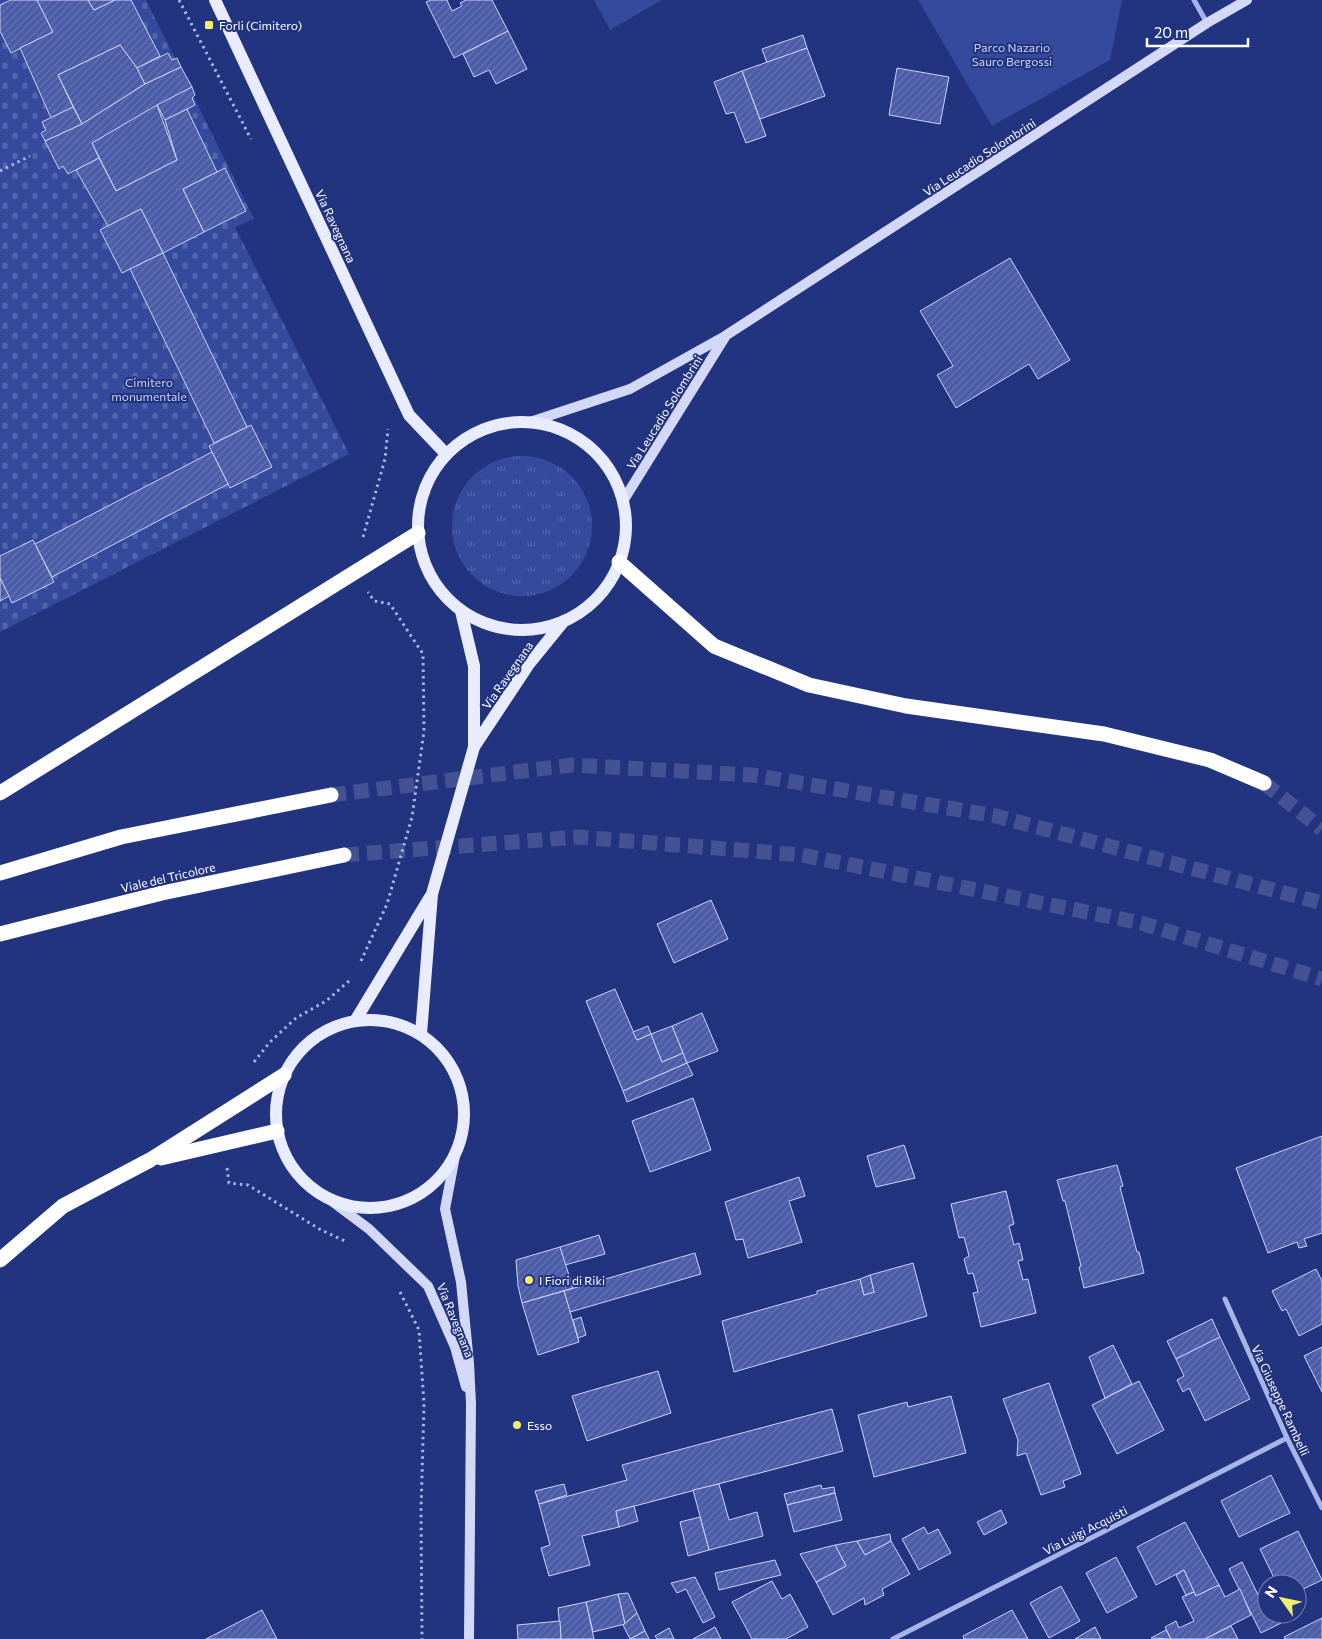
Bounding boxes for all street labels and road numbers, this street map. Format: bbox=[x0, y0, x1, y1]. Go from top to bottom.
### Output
street label: Via Leucadio Solombrini bbox=[920, 115, 1038, 199]
street label: Via Ravegnana bbox=[313, 187, 359, 265]
street label: Via Leucadio Solombrini bbox=[623, 353, 705, 471]
street label: Via Ravegnana bbox=[479, 639, 535, 711]
street label: Viale del Tricolore bbox=[119, 859, 217, 895]
street label: Via Ravegnana bbox=[435, 1281, 477, 1359]
street label: Via Giuseppe Rambelli bbox=[1249, 1342, 1313, 1458]
street label: Via Luigi Acquisti bbox=[1041, 1503, 1129, 1557]

